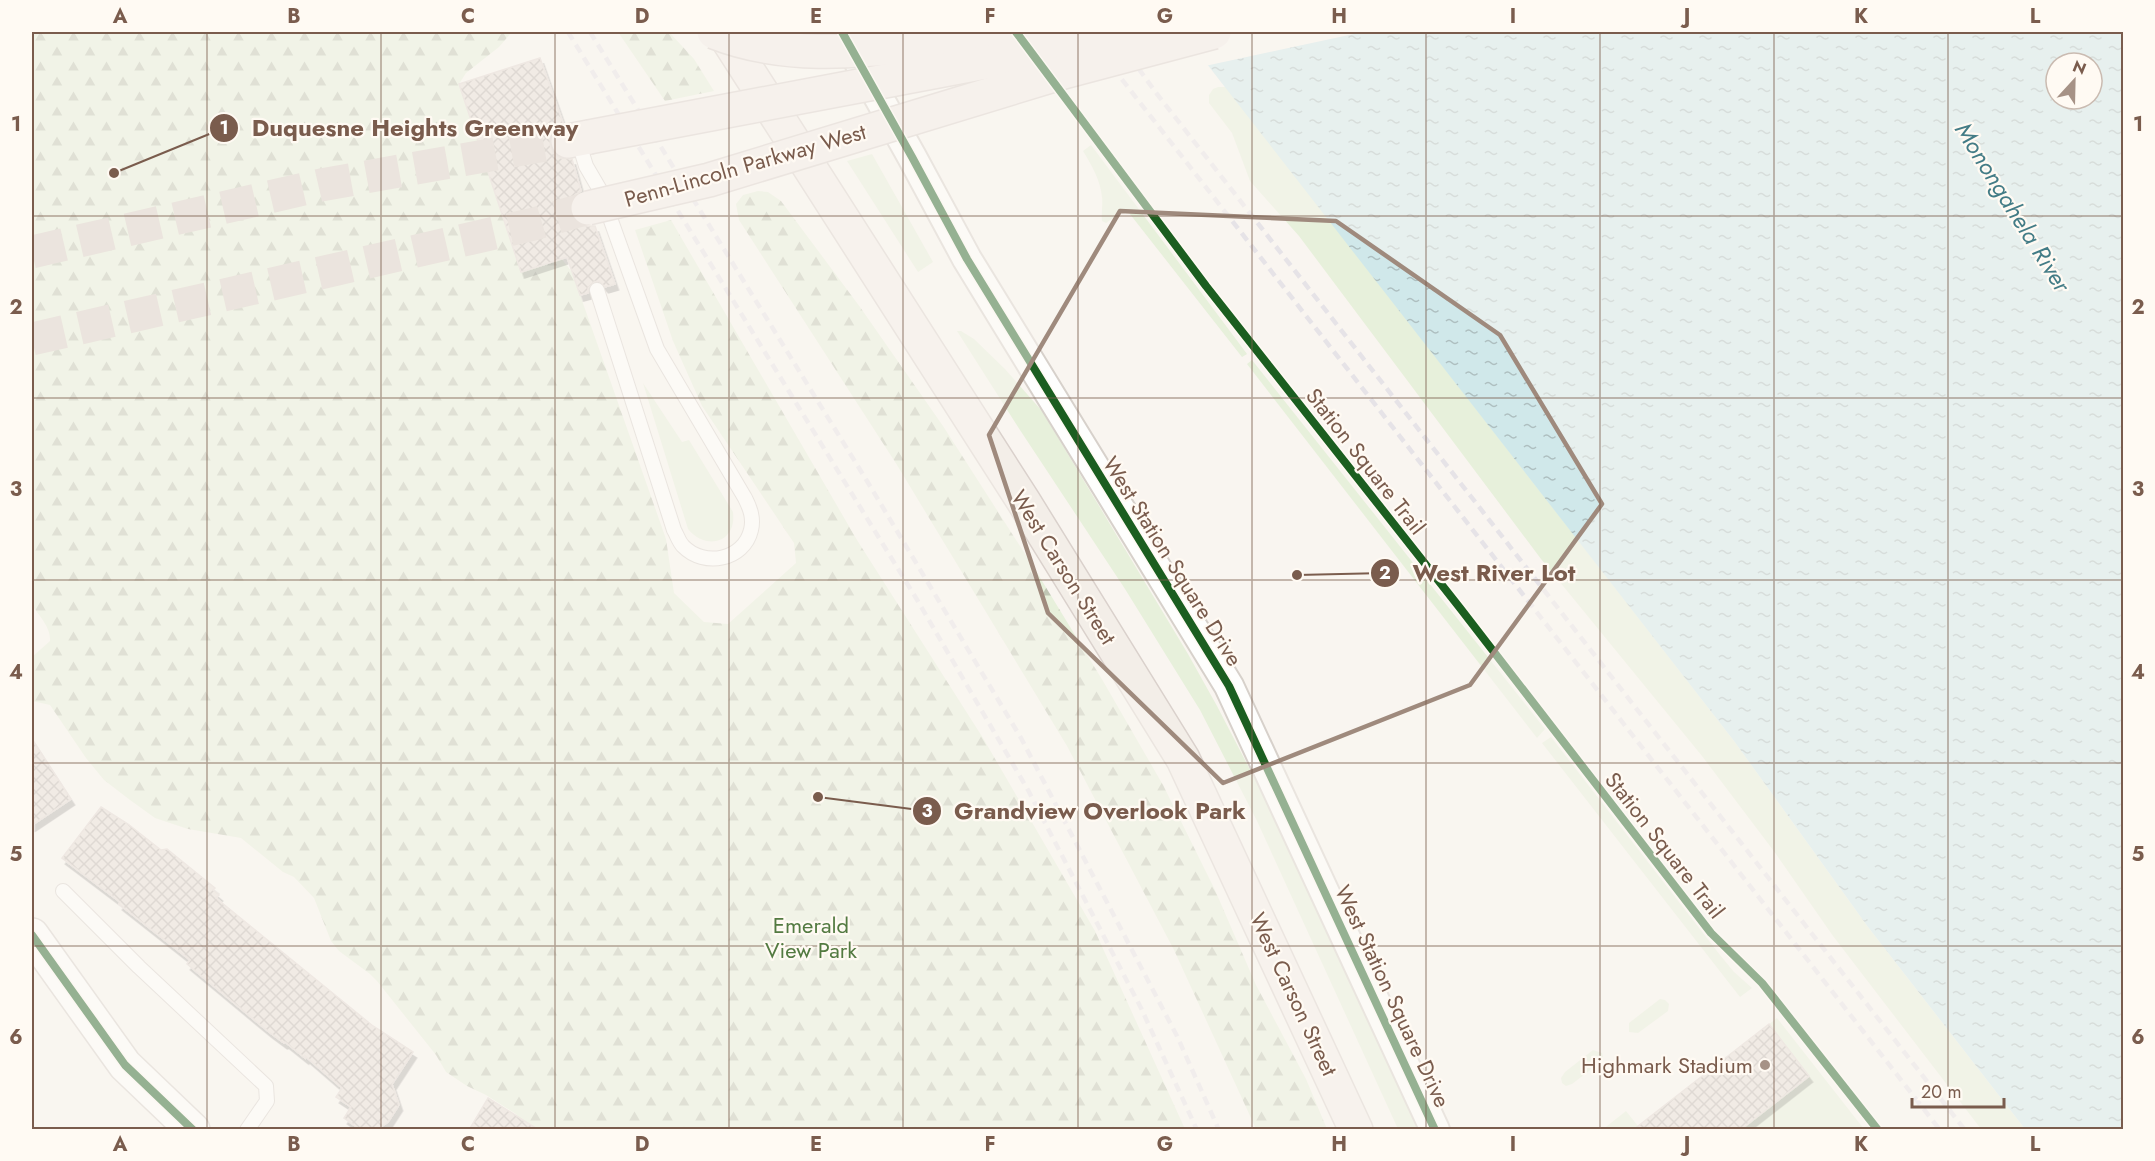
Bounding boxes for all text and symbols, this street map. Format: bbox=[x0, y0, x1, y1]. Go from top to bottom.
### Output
text: A bbox=[112, 2, 128, 31]
text: B bbox=[287, 2, 301, 31]
text: C bbox=[461, 2, 475, 31]
text: D bbox=[635, 2, 649, 31]
text: E bbox=[810, 2, 822, 31]
text: F bbox=[984, 2, 996, 31]
text: G bbox=[1157, 2, 1173, 31]
text: H bbox=[1331, 2, 1347, 31]
text: I bbox=[1510, 2, 1516, 31]
text: J bbox=[1680, 2, 1690, 31]
text: K bbox=[1854, 2, 1868, 31]
text: L bbox=[2030, 2, 2041, 31]
north arrow bbox=[2044, 51, 2104, 111]
text: N bbox=[2069, 55, 2090, 81]
callout: Duquesne Heights Greenway bbox=[209, 107, 590, 149]
text: 1 bbox=[11, 110, 21, 139]
text: Duquesne Heights Greenway bbox=[252, 110, 579, 145]
text: 1 bbox=[2133, 110, 2143, 139]
text: 1 bbox=[219, 115, 229, 141]
street label: Penn-Lincoln Parkway West bbox=[620, 115, 870, 215]
water label: Monongahela River bbox=[1947, 115, 2080, 300]
text: 2 bbox=[9, 293, 23, 322]
text: 2 bbox=[2131, 293, 2145, 322]
street label: Station Square Trail bbox=[1298, 381, 1434, 541]
street label: West Station Square Drive bbox=[1095, 450, 1251, 672]
text: 3 bbox=[10, 475, 22, 504]
text: 3 bbox=[2132, 475, 2144, 504]
street label: West Carson Street bbox=[1004, 484, 1125, 651]
callout: West River Lot bbox=[1370, 552, 1587, 594]
text: West River Lot bbox=[1413, 555, 1576, 590]
text: 2 bbox=[1379, 560, 1391, 586]
text: 4 bbox=[9, 658, 23, 687]
text: 4 bbox=[2131, 658, 2145, 687]
street label: Station Square Trail bbox=[1597, 765, 1733, 925]
callout: Grandview Overlook Park bbox=[912, 790, 1258, 832]
text: Grandview Overlook Park bbox=[954, 793, 1246, 828]
text: 3 bbox=[921, 798, 933, 824]
text: 5 bbox=[10, 840, 23, 869]
text: 5 bbox=[2132, 840, 2145, 869]
street label: West Station Square Drive bbox=[1327, 880, 1459, 1112]
street label: West Carson Street bbox=[1242, 907, 1346, 1082]
park label: Emerald View Park bbox=[765, 909, 857, 966]
text: 6 bbox=[9, 1023, 23, 1052]
text: 6 bbox=[2131, 1023, 2145, 1052]
place label: Highmark Stadium bbox=[1581, 1049, 1753, 1081]
marker: Highmark Stadium bbox=[1758, 1058, 1772, 1072]
scale bar bbox=[1912, 1071, 2004, 1109]
text: 20 m bbox=[1921, 1079, 1961, 1105]
text: A bbox=[112, 1130, 128, 1159]
text: B bbox=[287, 1130, 301, 1159]
text: C bbox=[461, 1130, 475, 1159]
text: D bbox=[635, 1130, 649, 1159]
text: E bbox=[810, 1130, 822, 1159]
text: F bbox=[984, 1130, 996, 1159]
text: G bbox=[1157, 1130, 1173, 1159]
text: H bbox=[1331, 1130, 1347, 1159]
text: I bbox=[1510, 1130, 1516, 1159]
text: J bbox=[1680, 1130, 1690, 1159]
text: K bbox=[1854, 1130, 1868, 1159]
text: L bbox=[2030, 1130, 2041, 1159]

